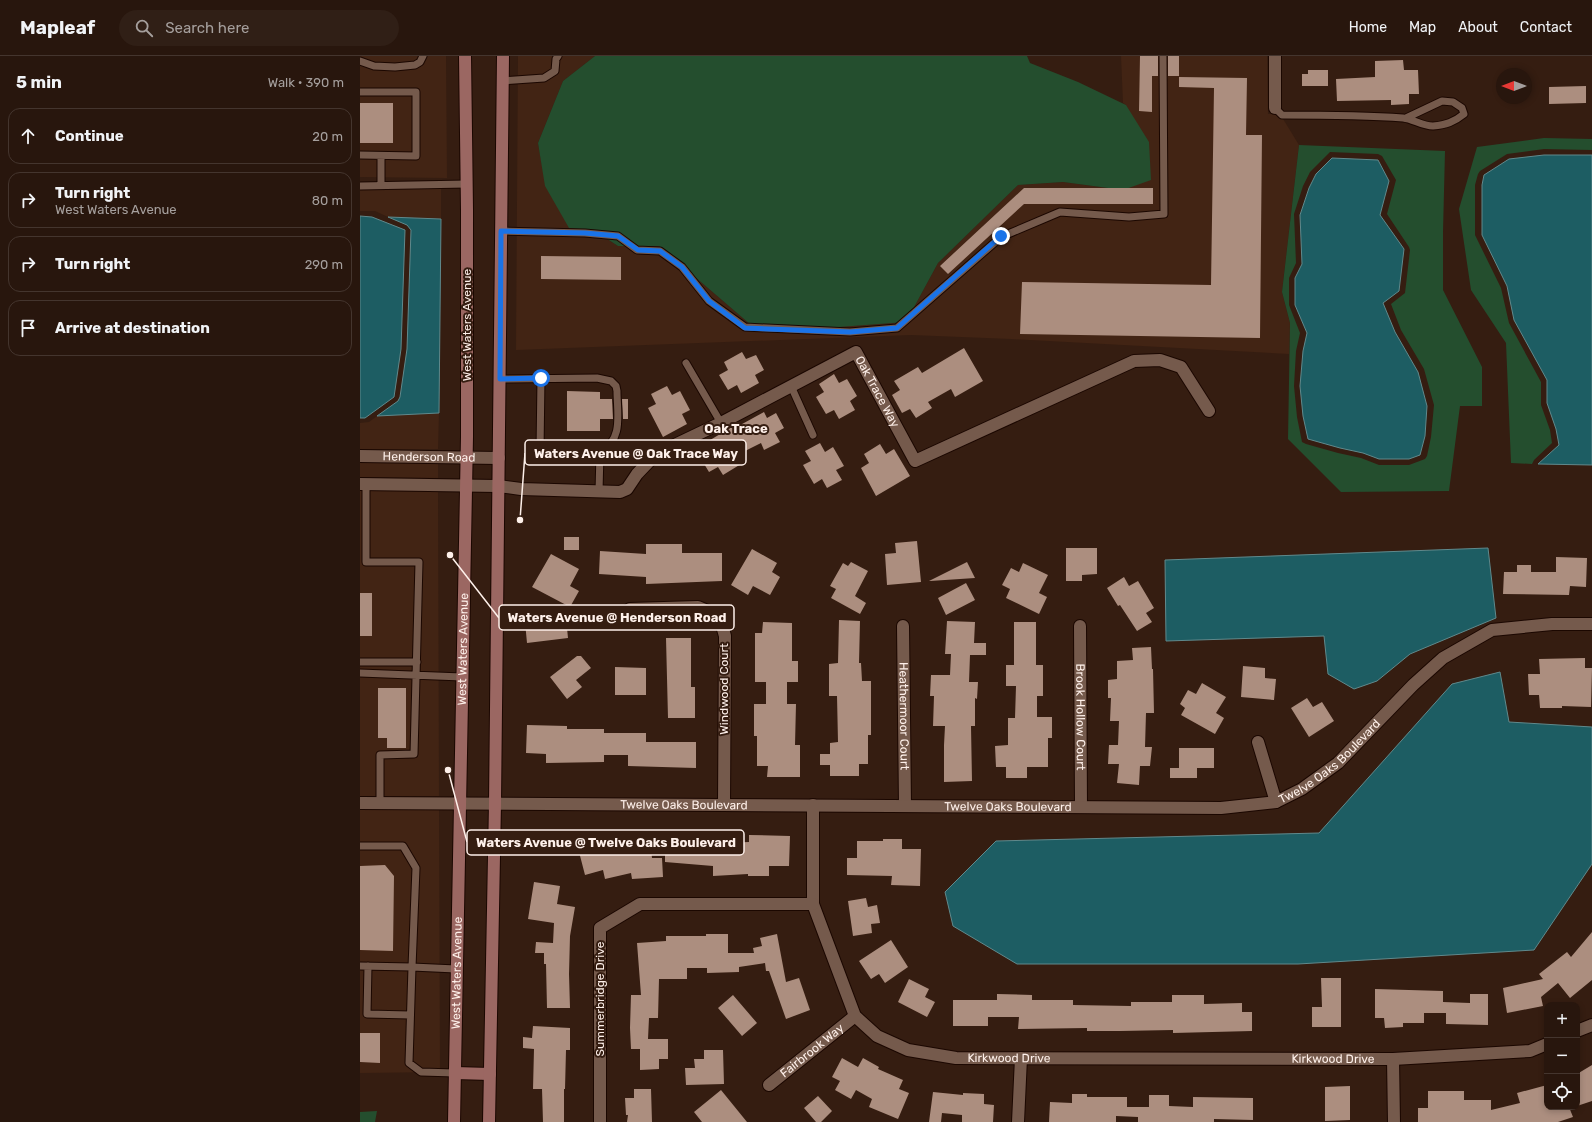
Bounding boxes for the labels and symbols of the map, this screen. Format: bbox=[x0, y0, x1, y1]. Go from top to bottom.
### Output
north arrow bbox=[1496, 68, 1532, 104]
route end bbox=[992, 227, 1010, 245]
street label: West Waters Avenue bbox=[460, 269, 474, 381]
street label: Oak Trace Way bbox=[852, 353, 903, 430]
route start bbox=[532, 369, 550, 387]
district label: Oak Trace bbox=[704, 421, 768, 436]
callout: Waters Avenue @ Oak Trace Way bbox=[525, 440, 746, 465]
text: Waters Avenue @ Oak Trace Way bbox=[534, 446, 738, 461]
street label: Henderson Road bbox=[383, 449, 475, 465]
street label: West Waters Avenue bbox=[455, 592, 471, 705]
callout: Waters Avenue @ Henderson Road bbox=[499, 605, 734, 630]
text: Waters Avenue @ Henderson Road bbox=[508, 610, 727, 625]
street label: Windwood Court bbox=[717, 643, 731, 735]
street label: Heathermoor Court bbox=[896, 662, 912, 771]
street label: Brook Hollow Court bbox=[1073, 663, 1088, 771]
street label: Twelve Oaks Boulevard bbox=[1276, 716, 1383, 807]
street label: Twelve Oaks Boulevard bbox=[620, 798, 748, 812]
street label: Twelve Oaks Boulevard bbox=[944, 799, 1072, 814]
callout: Waters Avenue @ Twelve Oaks Boulevard bbox=[467, 830, 744, 855]
text: Waters Avenue @ Twelve Oaks Boulevard bbox=[476, 835, 736, 850]
street label: West Waters Avenue bbox=[449, 916, 465, 1029]
street label: Summerbridge Drive bbox=[593, 941, 607, 1056]
street label: Fairbrook Way bbox=[777, 1021, 847, 1080]
street label: Kirkwood Drive bbox=[967, 1051, 1051, 1065]
street label: Kirkwood Drive bbox=[1291, 1052, 1375, 1066]

